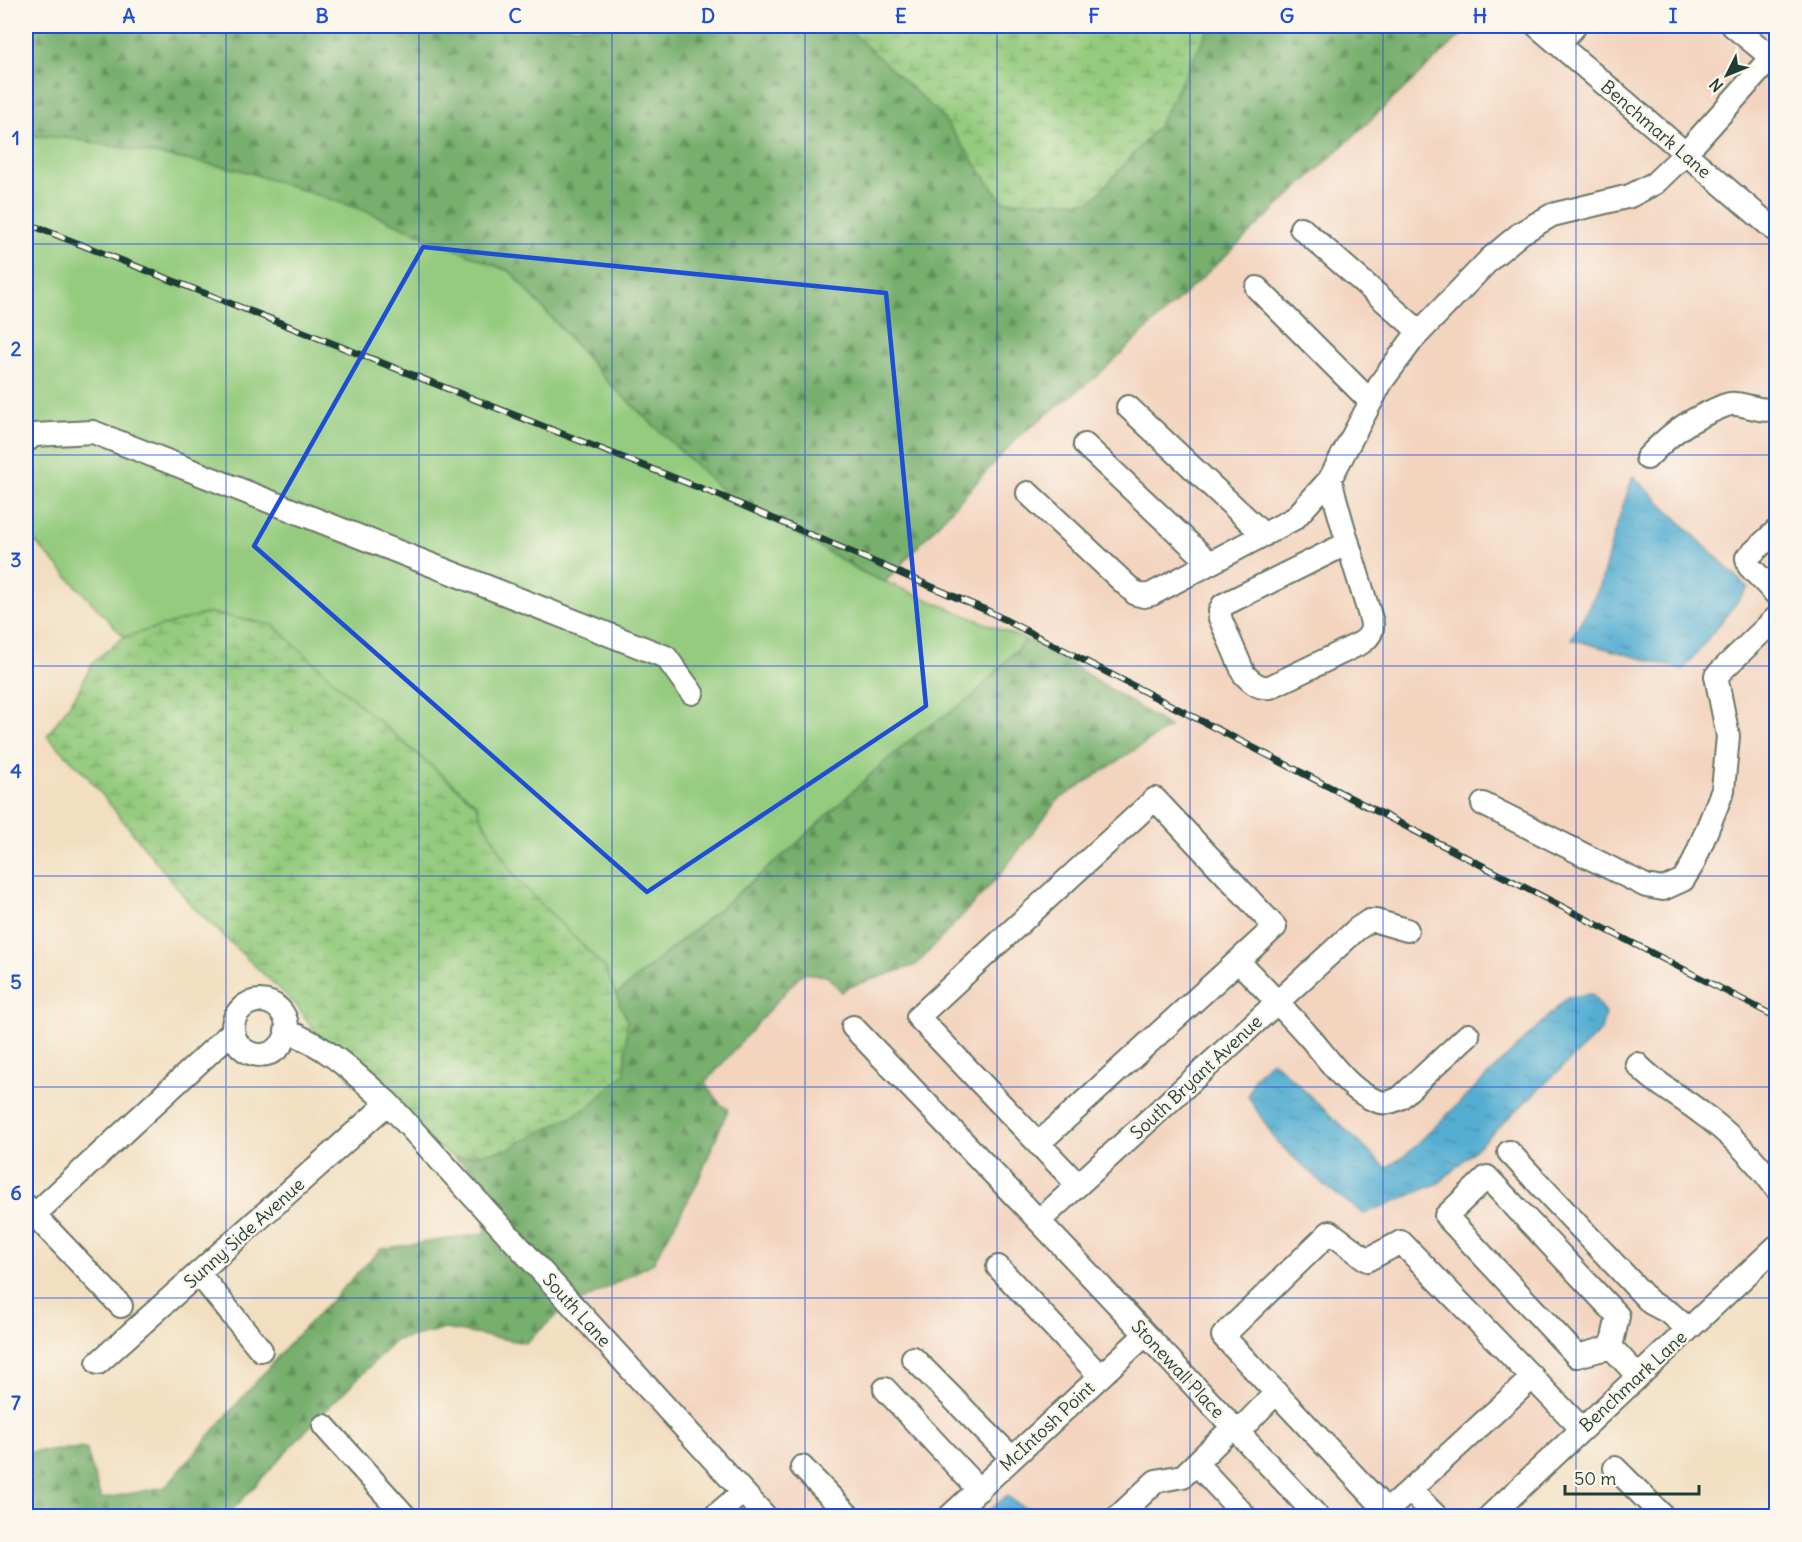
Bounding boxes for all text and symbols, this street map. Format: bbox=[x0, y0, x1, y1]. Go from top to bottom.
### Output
text: A bbox=[123, 3, 136, 28]
text: B bbox=[315, 3, 329, 28]
text: C bbox=[508, 3, 522, 28]
text: D bbox=[701, 3, 715, 28]
text: E bbox=[895, 3, 907, 28]
text: F bbox=[1088, 3, 1100, 28]
text: G bbox=[1280, 3, 1294, 28]
text: H bbox=[1473, 3, 1487, 28]
text: I bbox=[1669, 3, 1678, 28]
north arrow bbox=[1697, 45, 1757, 105]
text: N bbox=[1705, 74, 1727, 96]
street label: Benchmark Lane bbox=[1596, 75, 1716, 183]
text: 1 bbox=[12, 125, 20, 150]
text: 2 bbox=[11, 336, 22, 361]
text: 3 bbox=[10, 547, 22, 572]
text: 4 bbox=[10, 758, 22, 783]
text: 5 bbox=[10, 969, 22, 994]
street label: South Bryant Avenue bbox=[1125, 1010, 1267, 1144]
street label: Sunny Side Avenue bbox=[179, 1173, 309, 1293]
text: 6 bbox=[10, 1180, 22, 1205]
street label: South Lane bbox=[538, 1268, 616, 1352]
street label: Stonewall Place bbox=[1127, 1315, 1229, 1423]
street label: Benchmark Lane bbox=[1575, 1325, 1691, 1437]
street label: McIntosh Point bbox=[995, 1376, 1099, 1476]
text: 7 bbox=[11, 1390, 21, 1415]
scale bar bbox=[1565, 1458, 1698, 1496]
text: 50 m bbox=[1574, 1467, 1616, 1490]

